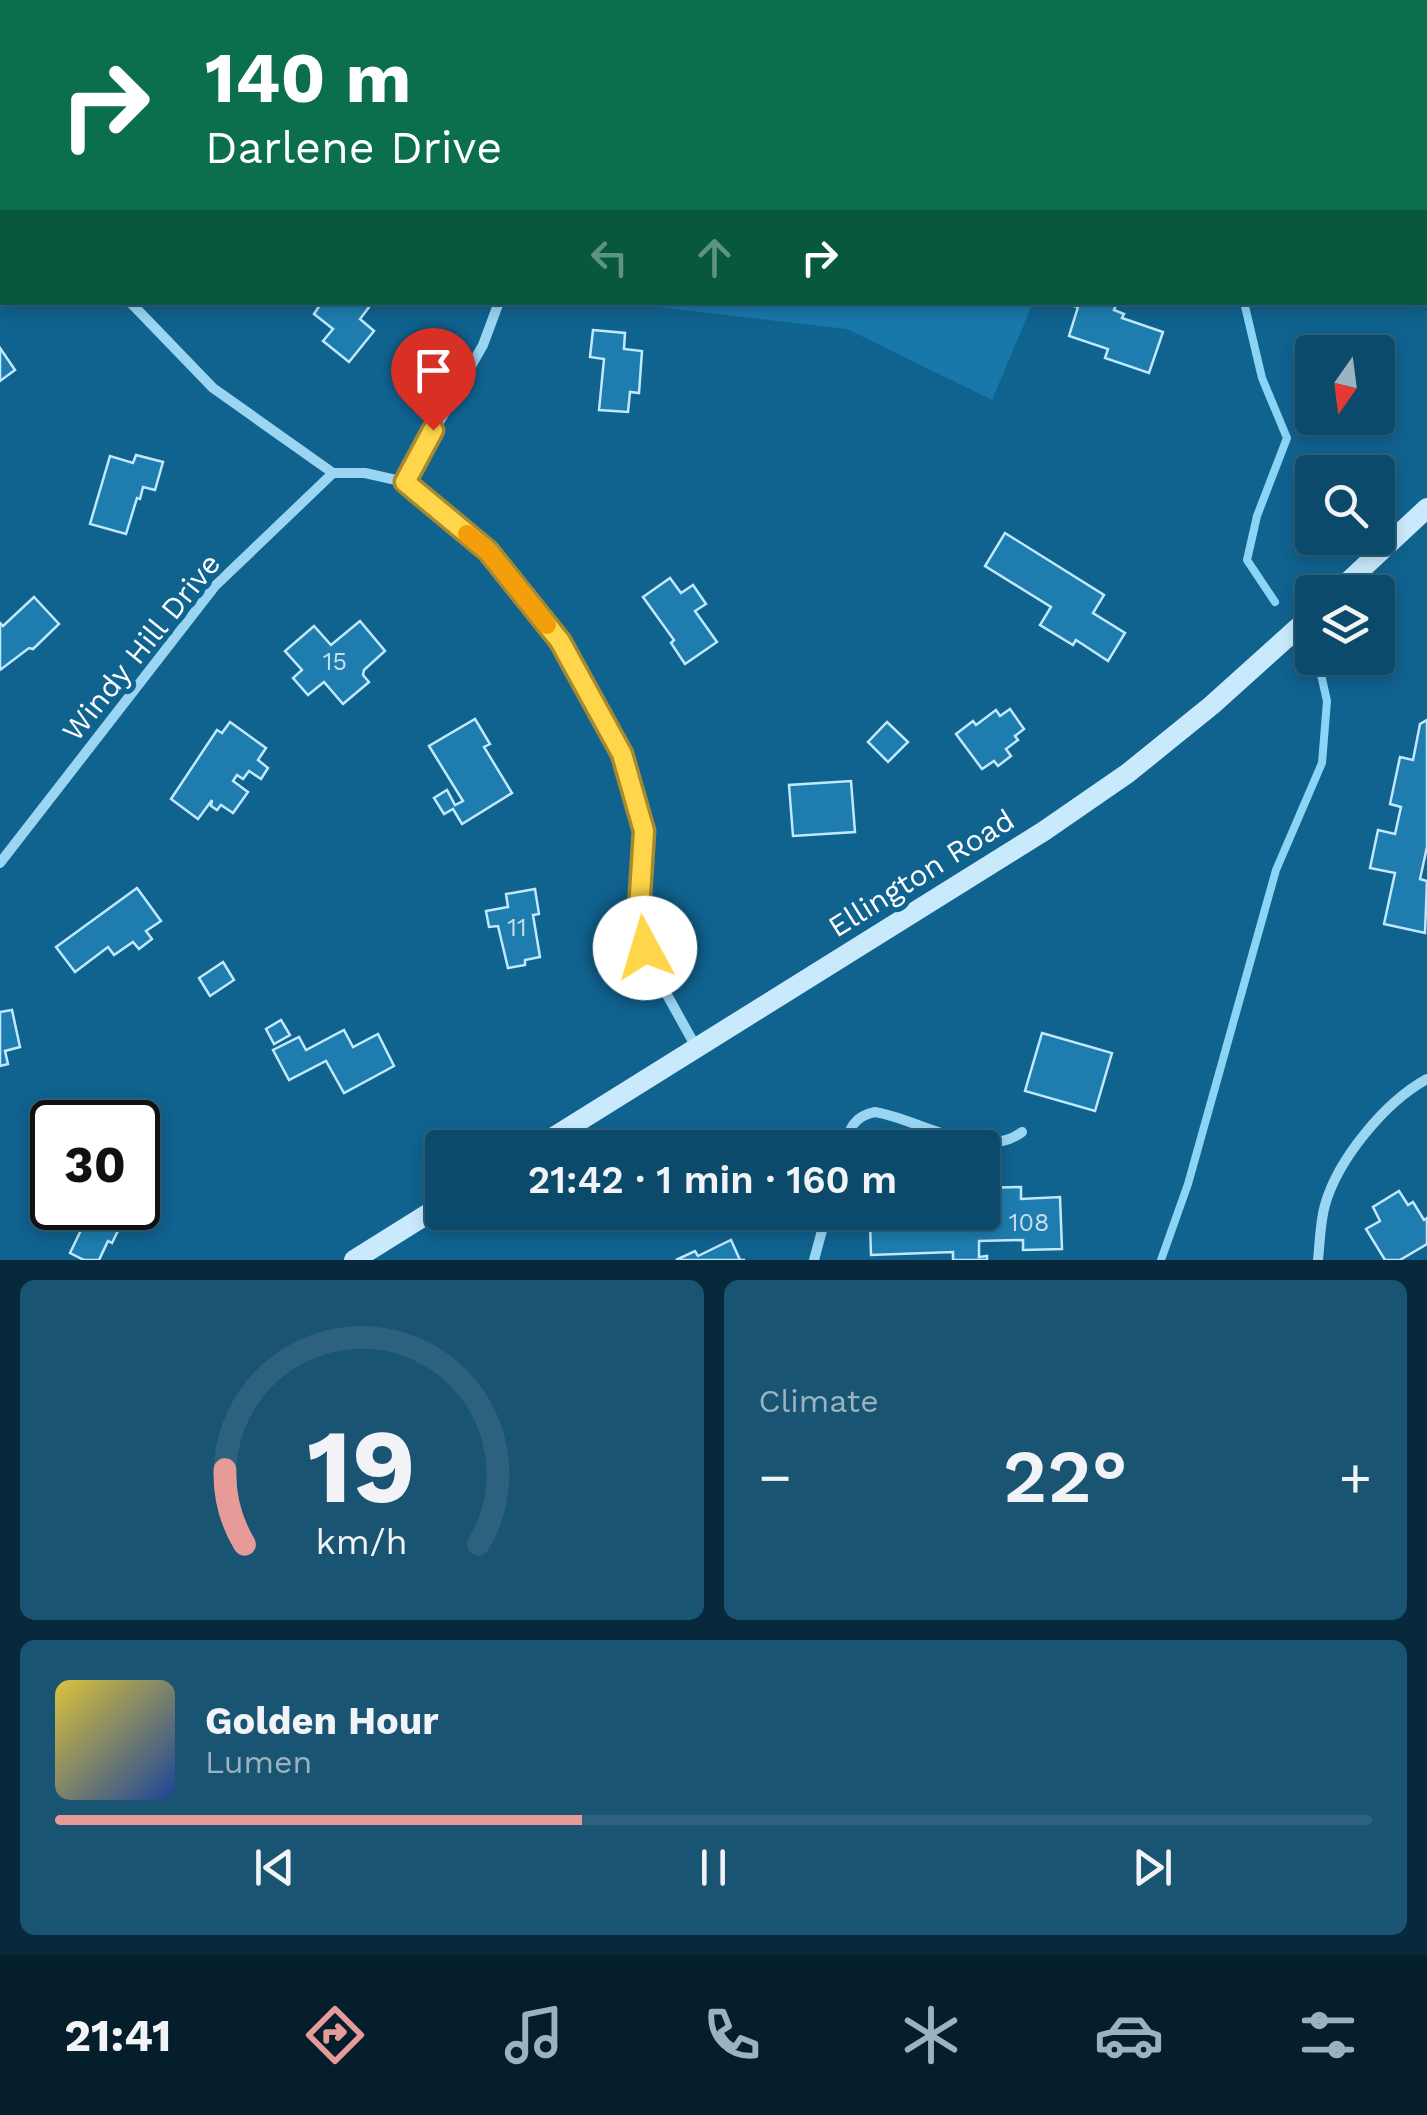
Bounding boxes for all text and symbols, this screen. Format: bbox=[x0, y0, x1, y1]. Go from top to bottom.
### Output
text: 140 m bbox=[205, 37, 411, 119]
icon: right bbox=[40, 40, 170, 170]
text: Darlene Drive bbox=[205, 121, 502, 174]
icon: left bbox=[582, 230, 637, 285]
icon: ahead bbox=[687, 230, 742, 285]
icon: right bbox=[792, 230, 847, 285]
pin bbox=[391, 328, 476, 431]
north arrow bbox=[1295, 335, 1395, 435]
map controls bbox=[1295, 335, 1395, 675]
icon: arrive bbox=[406, 343, 461, 398]
button: search bbox=[1295, 455, 1395, 555]
street label: Windy Hill Drive bbox=[55, 546, 227, 748]
button: layers bbox=[1295, 575, 1395, 675]
house number: 15 bbox=[323, 647, 347, 676]
street label: Ellington Road bbox=[822, 802, 1020, 944]
position arrow bbox=[593, 896, 697, 1000]
house number: 11 bbox=[507, 913, 527, 942]
speed limit sign: 30 bbox=[30, 1100, 160, 1230]
text: 21:42 · 1 min · 160 m bbox=[528, 1158, 897, 1202]
house number: 108 bbox=[1009, 1208, 1049, 1237]
text: Climate bbox=[759, 1382, 879, 1420]
text: 19 bbox=[307, 1405, 416, 1527]
text: 22° bbox=[1003, 1432, 1128, 1520]
text: − bbox=[759, 1445, 792, 1509]
text: + bbox=[1339, 1445, 1372, 1509]
text: km/h bbox=[316, 1521, 408, 1563]
text: Golden Hour bbox=[205, 1699, 439, 1743]
text: Lumen bbox=[205, 1743, 312, 1781]
icon: previous bbox=[247, 1840, 302, 1895]
icon: pause bbox=[686, 1840, 741, 1895]
icon: next bbox=[1125, 1840, 1180, 1895]
icon: directions bbox=[300, 2000, 370, 2070]
icon: music bbox=[499, 2000, 569, 2070]
icon: phone bbox=[697, 2000, 767, 2070]
icon: climate bbox=[896, 2000, 966, 2070]
icon: car bbox=[1094, 2000, 1164, 2070]
icon: filters bbox=[1293, 2000, 1363, 2070]
text: 21:41 bbox=[64, 2009, 171, 2062]

